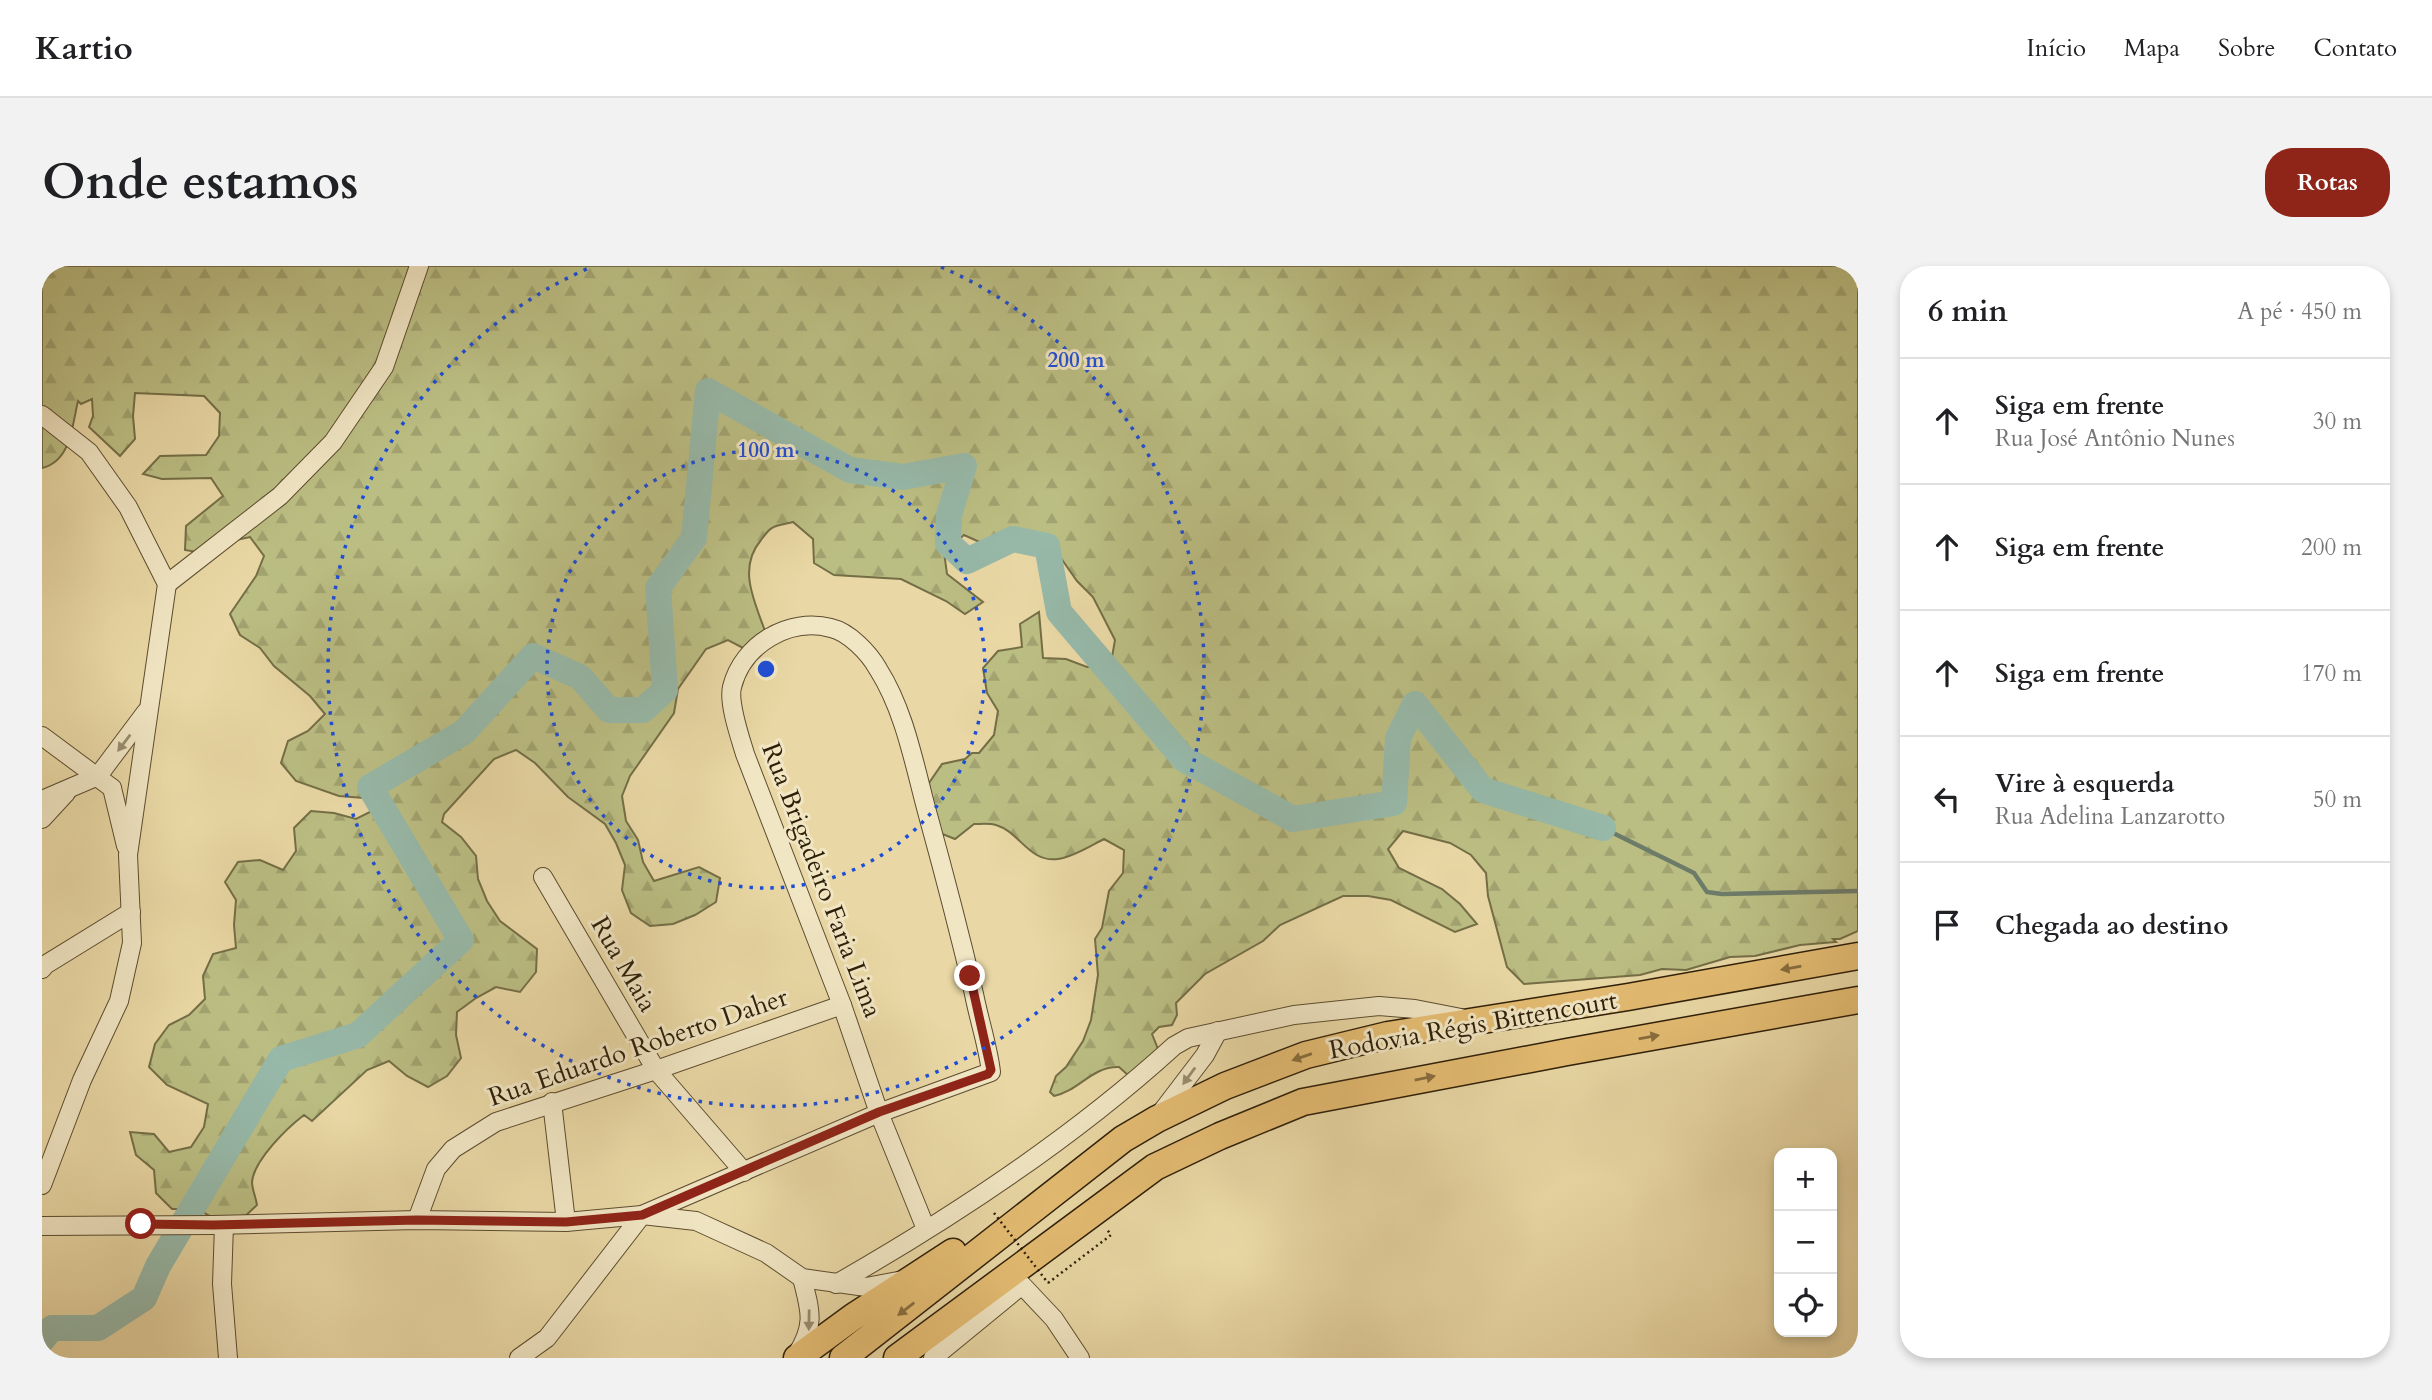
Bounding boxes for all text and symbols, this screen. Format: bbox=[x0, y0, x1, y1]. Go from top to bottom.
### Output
text: Kartio bbox=[35, 26, 133, 71]
text: Início bbox=[2027, 32, 2086, 65]
text: Mapa bbox=[2124, 32, 2180, 65]
text: Sobre bbox=[2218, 32, 2276, 65]
text: Contato bbox=[2314, 32, 2397, 65]
button: Rotas bbox=[2265, 148, 2390, 217]
text: Onde estamos bbox=[42, 149, 358, 216]
text: 6 min bbox=[1928, 291, 2008, 332]
text: A pé · 450 m bbox=[2238, 296, 2362, 327]
text: 200 m bbox=[1047, 346, 1105, 375]
text: Siga em frente bbox=[1995, 388, 2164, 423]
icon: ahead bbox=[1928, 402, 1966, 440]
text: 30 m bbox=[2313, 406, 2362, 437]
text: Rua José Antônio Nunes bbox=[1995, 423, 2235, 454]
text: 100 m bbox=[737, 436, 795, 465]
icon: ahead bbox=[1928, 528, 1966, 566]
text: Siga em frente bbox=[1995, 530, 2164, 565]
text: 200 m bbox=[2301, 532, 2362, 563]
icon: ahead bbox=[1928, 654, 1966, 692]
text: Siga em frente bbox=[1995, 656, 2164, 691]
centre of rings bbox=[754, 657, 778, 681]
text: 170 m bbox=[2301, 658, 2362, 689]
one-way arrow bbox=[117, 734, 131, 752]
street label: Rua Brigadeiro Faria Lima bbox=[753, 738, 891, 1022]
text: Vire à esquerda bbox=[1995, 766, 2175, 801]
icon: left bbox=[1928, 780, 1966, 818]
text: 50 m bbox=[2313, 784, 2362, 815]
text: Rua Adelina Lanzarotto bbox=[1995, 801, 2225, 832]
icon: arrive bbox=[1928, 906, 1966, 944]
text: Chegada ao destino bbox=[1995, 908, 2228, 943]
street label: Rua Maia bbox=[583, 910, 665, 1018]
route end bbox=[954, 960, 985, 991]
one-way arrow bbox=[1780, 963, 1802, 974]
street label: Rua Eduardo Roberto Daher bbox=[484, 979, 793, 1115]
street label: Rodovia Régis Bittencourt bbox=[1326, 982, 1620, 1068]
one-way arrow bbox=[1638, 1031, 1660, 1042]
one-way arrow bbox=[1292, 1052, 1313, 1063]
one-way arrow bbox=[1183, 1067, 1197, 1085]
one-way arrow bbox=[1414, 1072, 1436, 1083]
map controls bbox=[1774, 1148, 1837, 1337]
button: + bbox=[1774, 1148, 1837, 1211]
route start bbox=[125, 1208, 156, 1239]
button: − bbox=[1774, 1211, 1837, 1274]
button: locate bbox=[1774, 1274, 1837, 1337]
one-way arrow bbox=[898, 1301, 916, 1316]
one-way arrow bbox=[803, 1309, 815, 1331]

